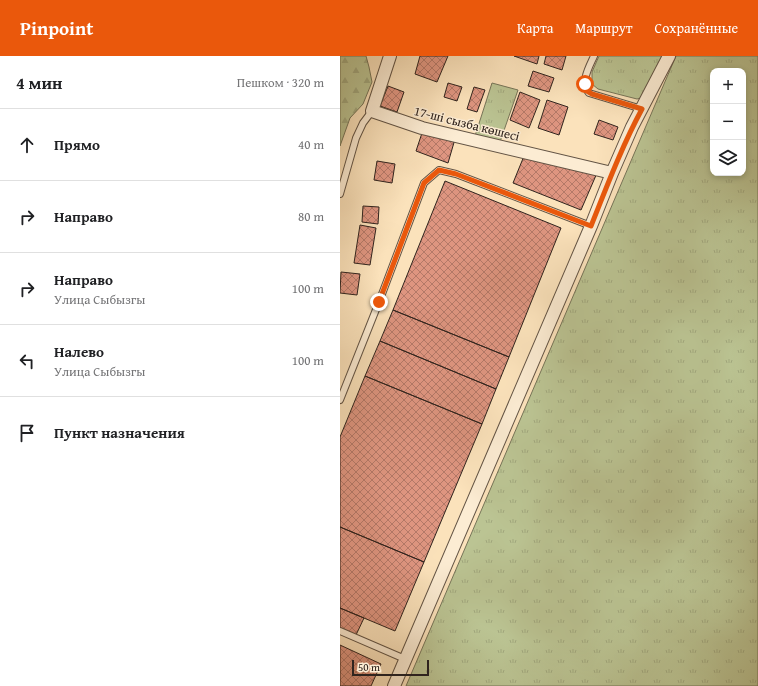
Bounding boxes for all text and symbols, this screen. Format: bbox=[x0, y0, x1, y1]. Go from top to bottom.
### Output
text: Pinpoint bbox=[20, 14, 93, 42]
text: Карта bbox=[517, 18, 553, 38]
text: Маршрут bbox=[575, 18, 633, 38]
text: Сохранённые bbox=[655, 18, 738, 38]
map controls bbox=[710, 68, 746, 176]
button: + bbox=[710, 68, 746, 104]
text: 4 мин bbox=[16, 70, 62, 95]
text: Пешком · 320 m bbox=[237, 73, 324, 92]
route start bbox=[576, 75, 594, 93]
street label: 17-ші сызба көшесі bbox=[412, 101, 522, 146]
button: − bbox=[710, 104, 746, 140]
icon: ahead bbox=[16, 134, 38, 156]
text: Прямо bbox=[54, 134, 100, 155]
text: 40 m bbox=[298, 135, 324, 154]
button: layers bbox=[710, 140, 746, 176]
icon: right bbox=[16, 206, 38, 228]
text: Направо bbox=[54, 206, 113, 227]
text: 80 m bbox=[298, 207, 324, 226]
text: Направо bbox=[54, 269, 113, 290]
icon: right bbox=[16, 278, 38, 300]
text: 100 m bbox=[292, 279, 324, 298]
text: Улица Сыбызгы bbox=[54, 290, 145, 309]
route end bbox=[370, 293, 388, 311]
text: Налево bbox=[54, 341, 104, 362]
icon: left bbox=[16, 350, 38, 372]
text: 100 m bbox=[292, 351, 324, 370]
text: Улица Сыбызгы bbox=[54, 362, 145, 381]
icon: arrive bbox=[16, 422, 38, 444]
text: Пункт назначения bbox=[54, 422, 185, 443]
scale bar bbox=[352, 658, 429, 677]
text: 50 m bbox=[358, 659, 380, 675]

